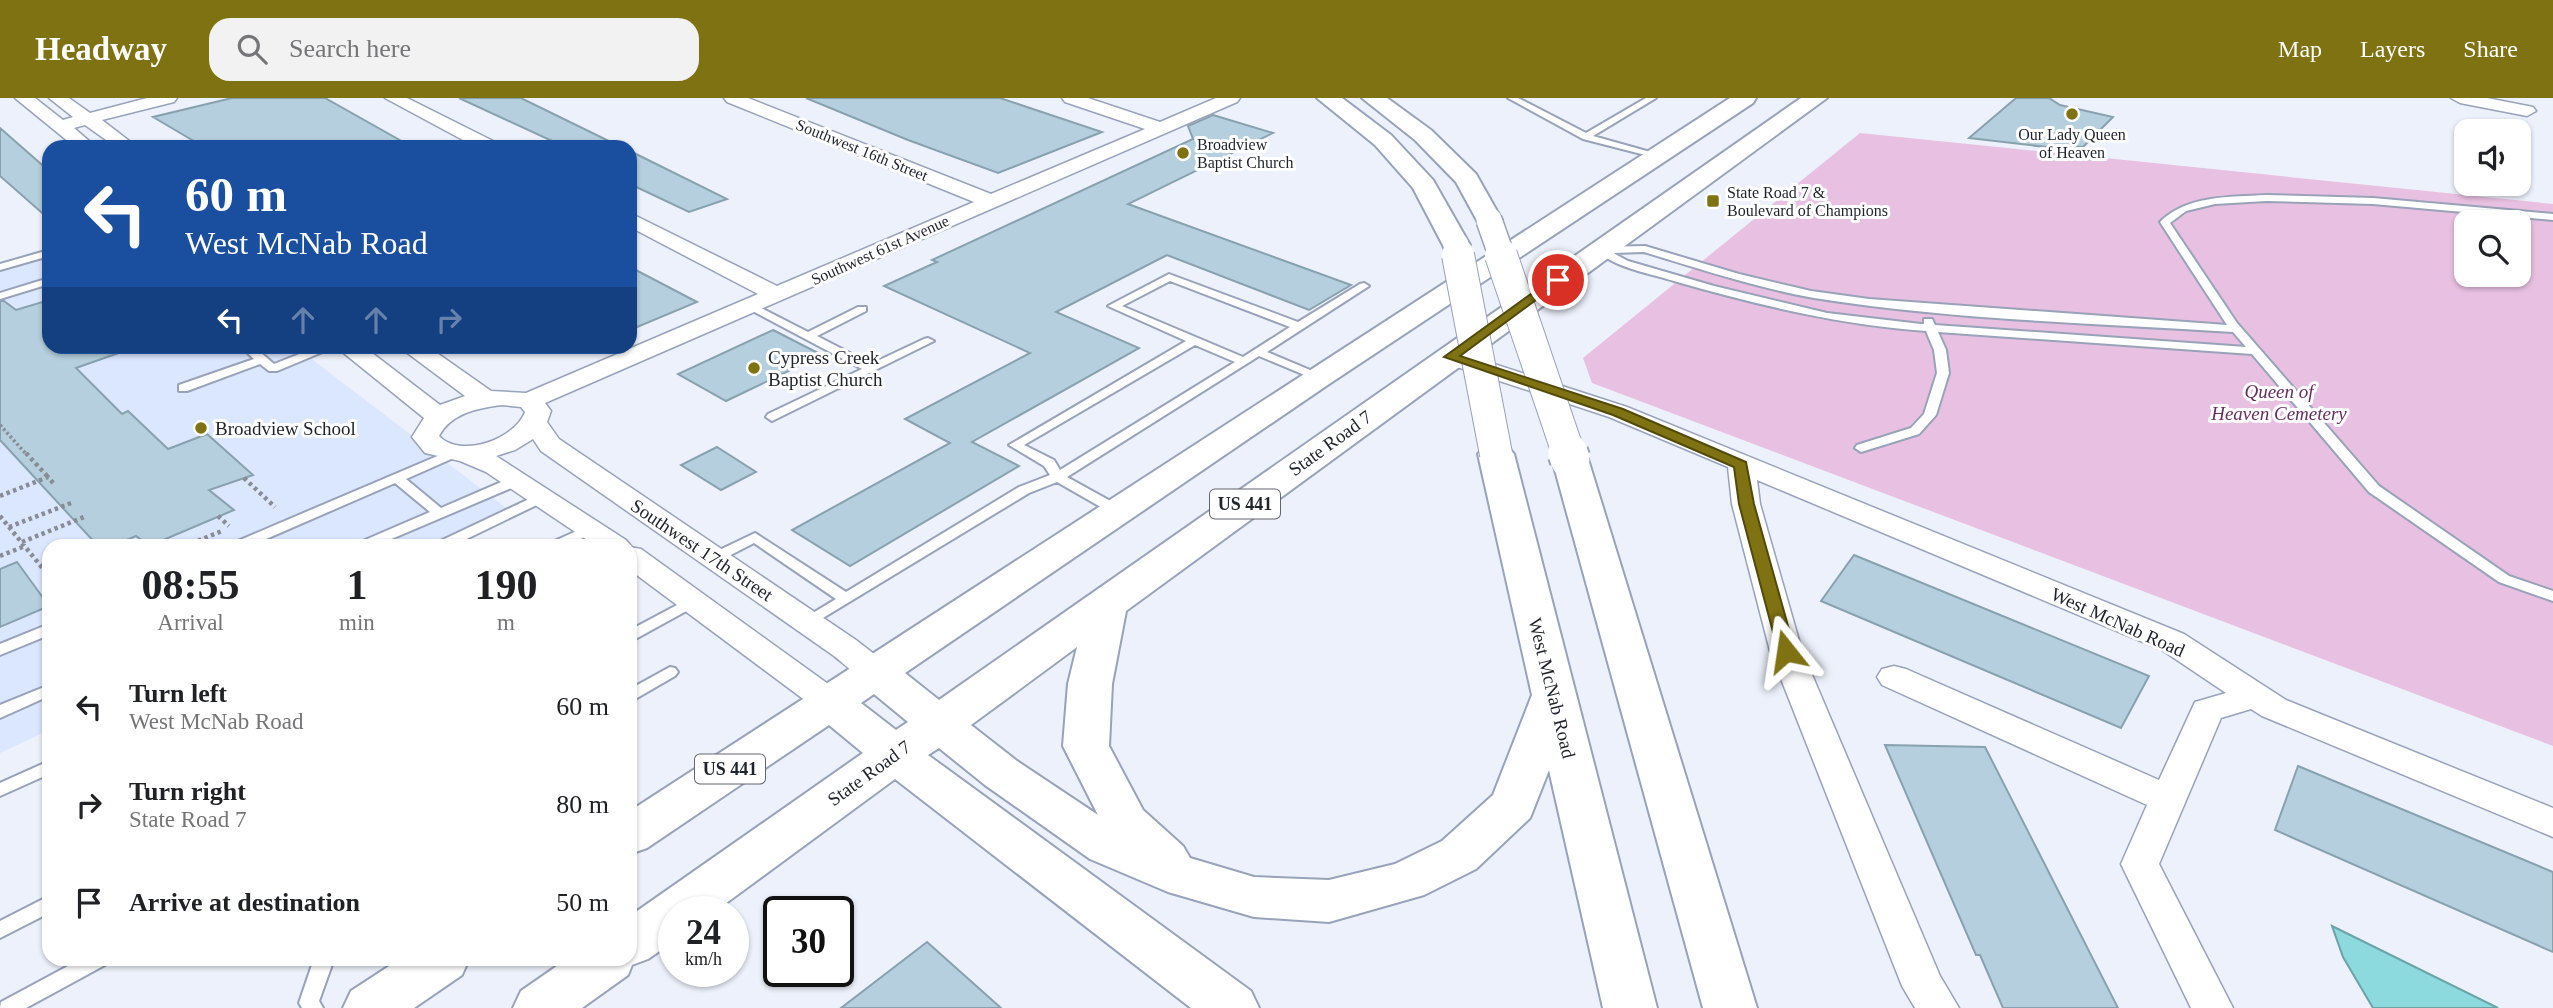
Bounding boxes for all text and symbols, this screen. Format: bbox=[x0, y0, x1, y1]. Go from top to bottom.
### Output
search box bbox=[209, 18, 699, 81]
icon: search bbox=[233, 30, 271, 68]
text: Headway bbox=[35, 31, 167, 67]
text: Search here bbox=[289, 34, 411, 63]
text: Map bbox=[2278, 36, 2322, 62]
text: Layers bbox=[2360, 36, 2425, 62]
text: Share bbox=[2463, 36, 2518, 62]
marker: Our Lady Queen of Heaven bbox=[2064, 106, 2080, 122]
street label: Southwest 16th Street bbox=[794, 116, 931, 184]
map controls bbox=[2454, 119, 2531, 287]
button: sound bbox=[2454, 119, 2531, 196]
place label: Our Lady Queen of Heaven bbox=[2018, 126, 2126, 161]
place label: Broadview Baptist Church bbox=[1197, 136, 1293, 172]
marker: Broadview Baptist Church bbox=[1175, 145, 1191, 161]
text: 60 m bbox=[185, 167, 287, 222]
icon: left bbox=[70, 168, 161, 259]
place label: State Road 7 & Boulevard of Champions bbox=[1727, 184, 1888, 220]
marker: State Road 7 & Boulevard of Champions bbox=[1705, 193, 1721, 209]
button: search bbox=[2454, 210, 2531, 287]
street label: Southwest 61st Avenue bbox=[808, 212, 952, 288]
text: West McNab Road bbox=[185, 225, 428, 261]
pin bbox=[1528, 250, 1588, 310]
icon: arrive bbox=[1539, 261, 1577, 299]
icon: left bbox=[211, 301, 249, 339]
icon: ahead bbox=[284, 301, 322, 339]
icon: ahead bbox=[357, 301, 395, 339]
icon: right bbox=[430, 301, 468, 339]
place label: Cypress Creek Baptist Church bbox=[768, 347, 883, 390]
marker: Cypress Creek Baptist Church bbox=[746, 360, 762, 376]
park label: Queen of Heaven Cemetery bbox=[2210, 381, 2347, 424]
street label: State Road 7 bbox=[1285, 406, 1375, 480]
place label: Broadview School bbox=[215, 418, 356, 439]
marker: Broadview School bbox=[193, 420, 209, 436]
road number: US 441 bbox=[1210, 490, 1280, 518]
street label: Southwest 17th Street bbox=[627, 495, 778, 606]
text: 08:55 bbox=[142, 562, 240, 608]
text: 1 bbox=[346, 562, 367, 608]
text: 190 bbox=[474, 562, 537, 608]
street label: West McNab Road bbox=[2048, 583, 2189, 661]
text: Arrival bbox=[157, 610, 224, 635]
text: min bbox=[339, 610, 375, 635]
text: m bbox=[497, 610, 515, 635]
position arrow bbox=[1749, 614, 1823, 688]
street label: West McNab Road bbox=[1524, 616, 1580, 761]
text: Turn left bbox=[129, 679, 227, 708]
icon: left bbox=[70, 688, 108, 726]
text: 60 m bbox=[556, 692, 609, 721]
text: West McNab Road bbox=[129, 709, 303, 734]
street label: State Road 7 bbox=[824, 736, 914, 810]
road number: US 441 bbox=[695, 754, 765, 784]
text: Turn right bbox=[129, 777, 246, 806]
icon: right bbox=[70, 786, 108, 824]
text: 80 m bbox=[556, 790, 609, 819]
text: State Road 7 bbox=[129, 807, 247, 832]
icon: arrive bbox=[70, 884, 108, 922]
text: Arrive at destination bbox=[129, 888, 360, 917]
text: 50 m bbox=[556, 888, 609, 917]
speed limit sign: 30 bbox=[763, 896, 854, 987]
text: 24 bbox=[686, 913, 721, 952]
text: km/h bbox=[685, 949, 722, 969]

